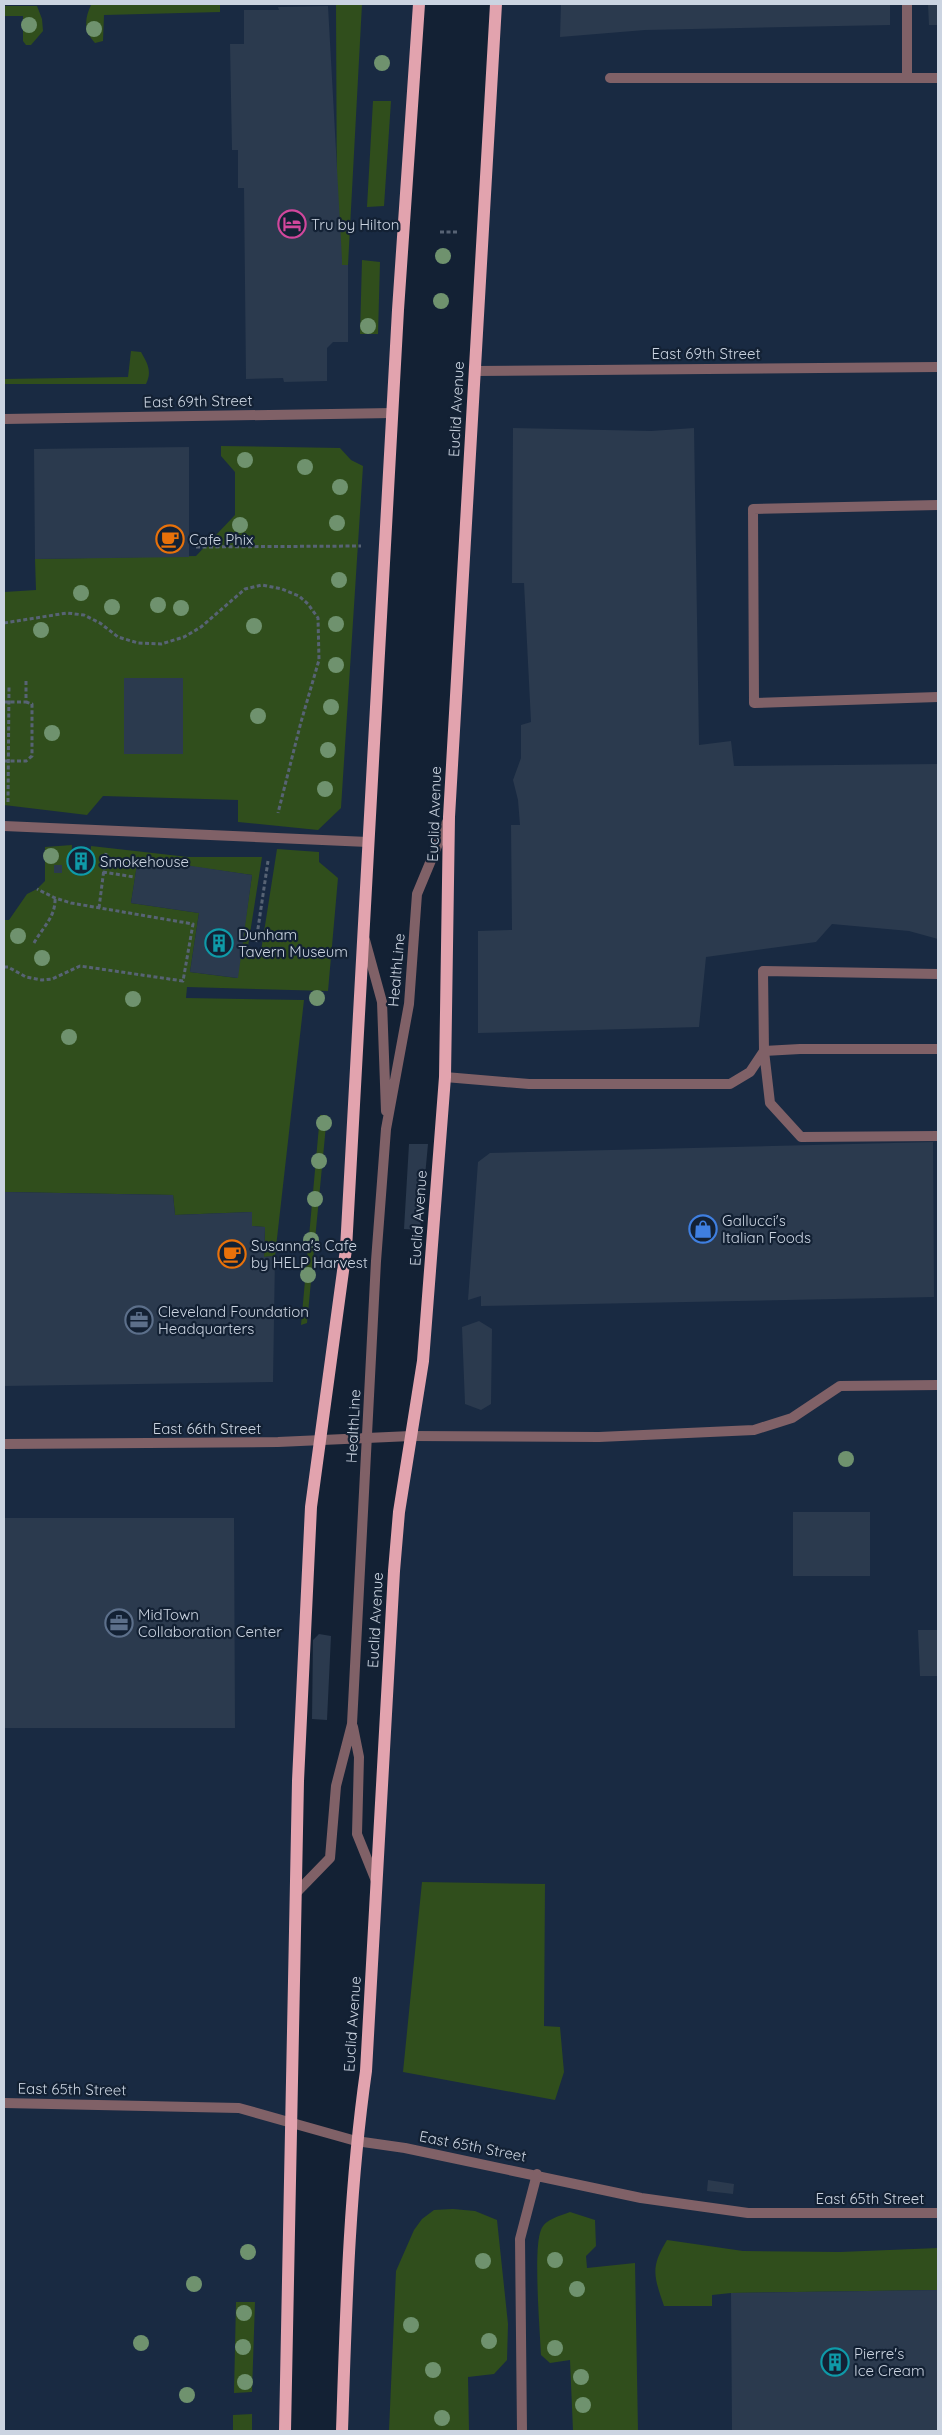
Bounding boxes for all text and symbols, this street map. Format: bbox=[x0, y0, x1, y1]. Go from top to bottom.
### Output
hotel icon: Tru by Hilton bbox=[277, 209, 307, 239]
place label: Tru by Hilton bbox=[311, 215, 399, 234]
street label: East 69th Street bbox=[652, 344, 760, 363]
street label: Euclid Avenue bbox=[444, 361, 468, 457]
street label: East 69th Street bbox=[143, 391, 253, 411]
cafe icon: Cafe Phix bbox=[155, 524, 185, 554]
place label: Cafe Phix bbox=[189, 530, 253, 549]
street label: Euclid Avenue bbox=[423, 766, 445, 862]
building icon: Smokehouse bbox=[66, 846, 96, 876]
place label: Smokehouse bbox=[100, 852, 189, 871]
place label: Dunham Tavern Museum bbox=[238, 925, 348, 961]
building icon: Dunham Tavern Museum bbox=[204, 928, 234, 958]
street label: HealthLine bbox=[383, 932, 409, 1008]
street label: Euclid Avenue bbox=[405, 1170, 431, 1266]
place label: Gallucci's Italian Foods bbox=[722, 1211, 811, 1247]
shop icon: Gallucci's Italian Foods bbox=[688, 1214, 718, 1244]
place label: Susanna's Cafe by HELP Harvest bbox=[251, 1236, 368, 1272]
cafe icon: Susanna's Cafe by HELP Harvest bbox=[217, 1239, 247, 1269]
place label: Cleveland Foundation Headquarters bbox=[158, 1302, 309, 1338]
office icon: Cleveland Foundation Headquarters bbox=[124, 1305, 154, 1335]
street label: HealthLine bbox=[342, 1389, 364, 1463]
street label: East 66th Street bbox=[153, 1419, 261, 1438]
street label: Euclid Avenue bbox=[363, 1572, 387, 1668]
place label: MidTown Collaboration Center bbox=[138, 1605, 282, 1641]
office icon: MidTown Collaboration Center bbox=[104, 1608, 134, 1638]
street label: Euclid Avenue bbox=[339, 1976, 365, 2072]
street label: East 65th Street bbox=[17, 2079, 127, 2099]
street label: East 65th Street bbox=[418, 2126, 528, 2166]
street label: East 65th Street bbox=[816, 2189, 924, 2208]
place label: Pierre's Ice Cream bbox=[854, 2344, 925, 2380]
building icon: Pierre's Ice Cream bbox=[820, 2347, 850, 2377]

